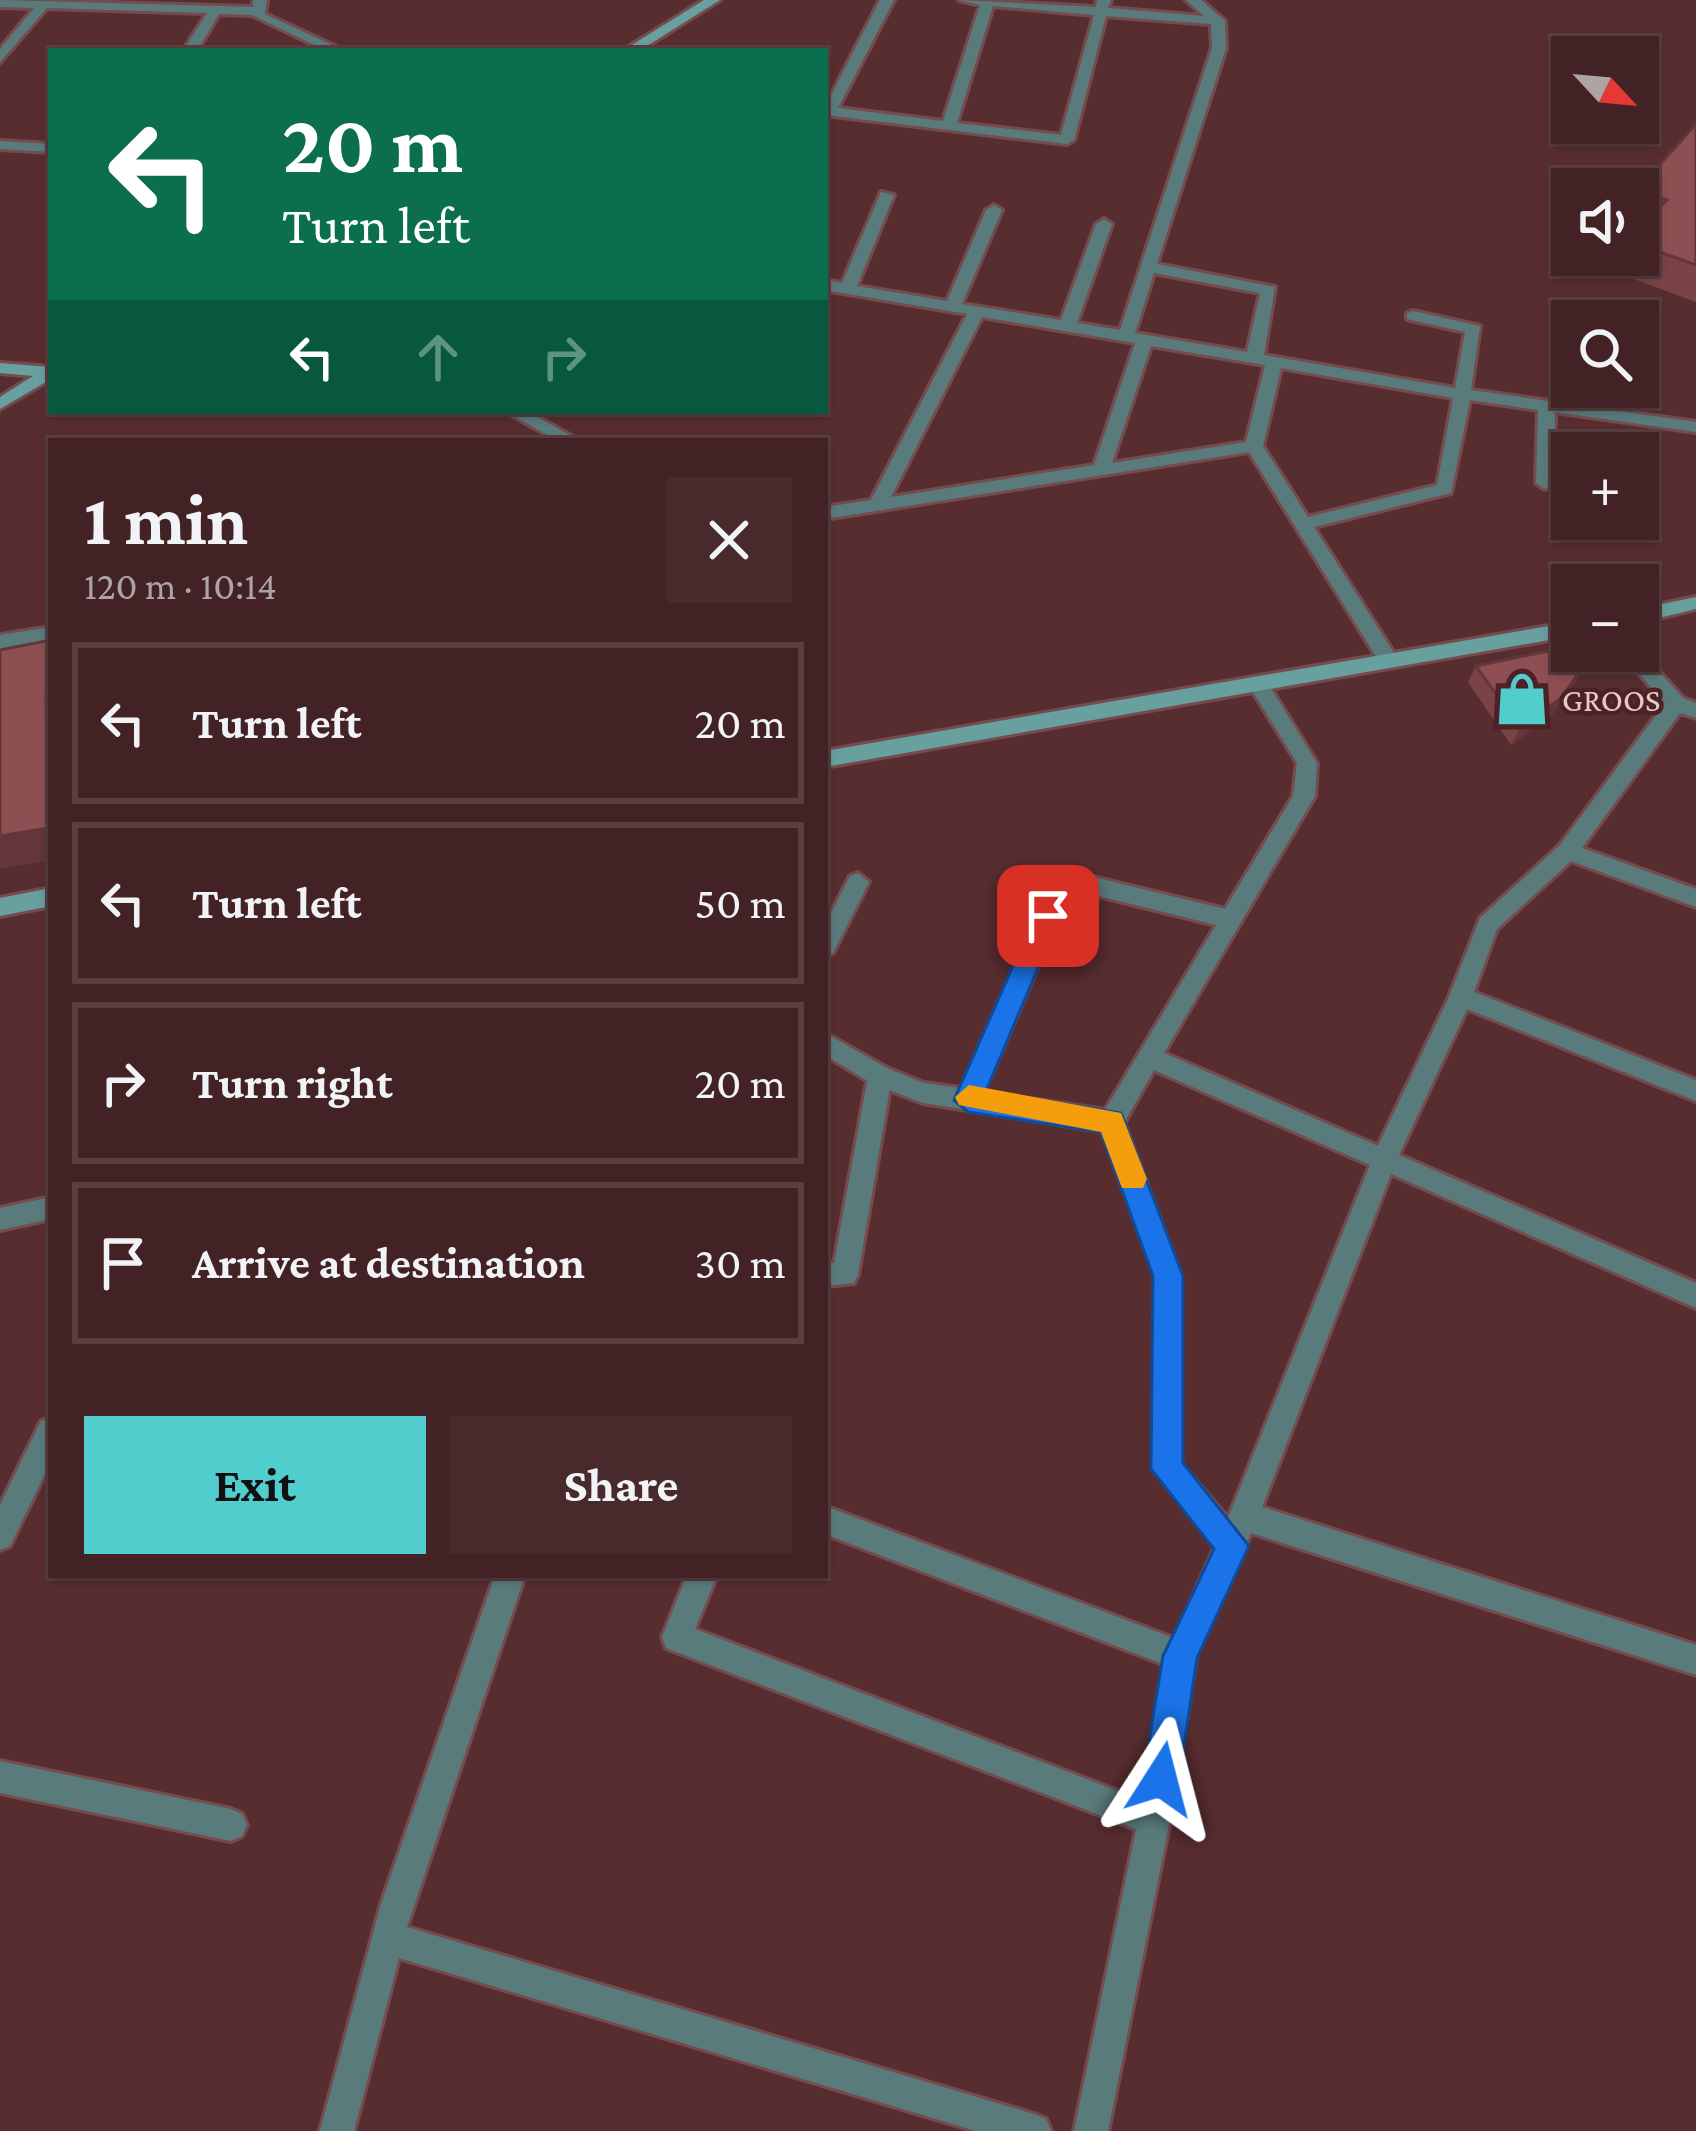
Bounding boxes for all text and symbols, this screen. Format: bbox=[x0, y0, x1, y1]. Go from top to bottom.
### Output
north arrow bbox=[1551, 36, 1659, 144]
map controls bbox=[1551, 36, 1659, 672]
icon: left bbox=[84, 96, 240, 252]
text: 20 m bbox=[282, 97, 463, 190]
button: sound bbox=[1551, 168, 1659, 276]
text: Turn left bbox=[282, 195, 470, 255]
button: search bbox=[1551, 300, 1659, 408]
icon: left bbox=[279, 324, 345, 390]
icon: ahead bbox=[405, 324, 471, 390]
icon: right bbox=[531, 324, 597, 390]
button: + bbox=[1551, 432, 1659, 540]
button: close bbox=[666, 477, 792, 603]
text: 1 min bbox=[84, 479, 248, 559]
text: 120 m · 10:14 bbox=[84, 564, 277, 607]
button: − bbox=[1551, 564, 1659, 672]
shop icon: GROOS bbox=[1493, 670, 1551, 728]
place label: GROOS bbox=[1562, 681, 1660, 718]
icon: left bbox=[90, 690, 156, 756]
text: Turn left bbox=[192, 698, 361, 748]
text: 20 m bbox=[695, 698, 786, 748]
pin bbox=[997, 865, 1099, 967]
icon: left bbox=[90, 870, 156, 936]
text: Turn left bbox=[192, 878, 361, 928]
text: 50 m bbox=[695, 878, 786, 928]
icon: arrive bbox=[1015, 883, 1081, 949]
icon: right bbox=[90, 1050, 156, 1116]
text: Turn right bbox=[192, 1058, 393, 1108]
text: 20 m bbox=[695, 1058, 786, 1108]
icon: arrive bbox=[90, 1230, 156, 1296]
text: Arrive at destination bbox=[192, 1238, 585, 1288]
text: 30 m bbox=[695, 1238, 786, 1288]
button: Exit bbox=[84, 1416, 426, 1554]
button: Share bbox=[450, 1416, 792, 1554]
position arrow bbox=[1098, 1716, 1224, 1842]

